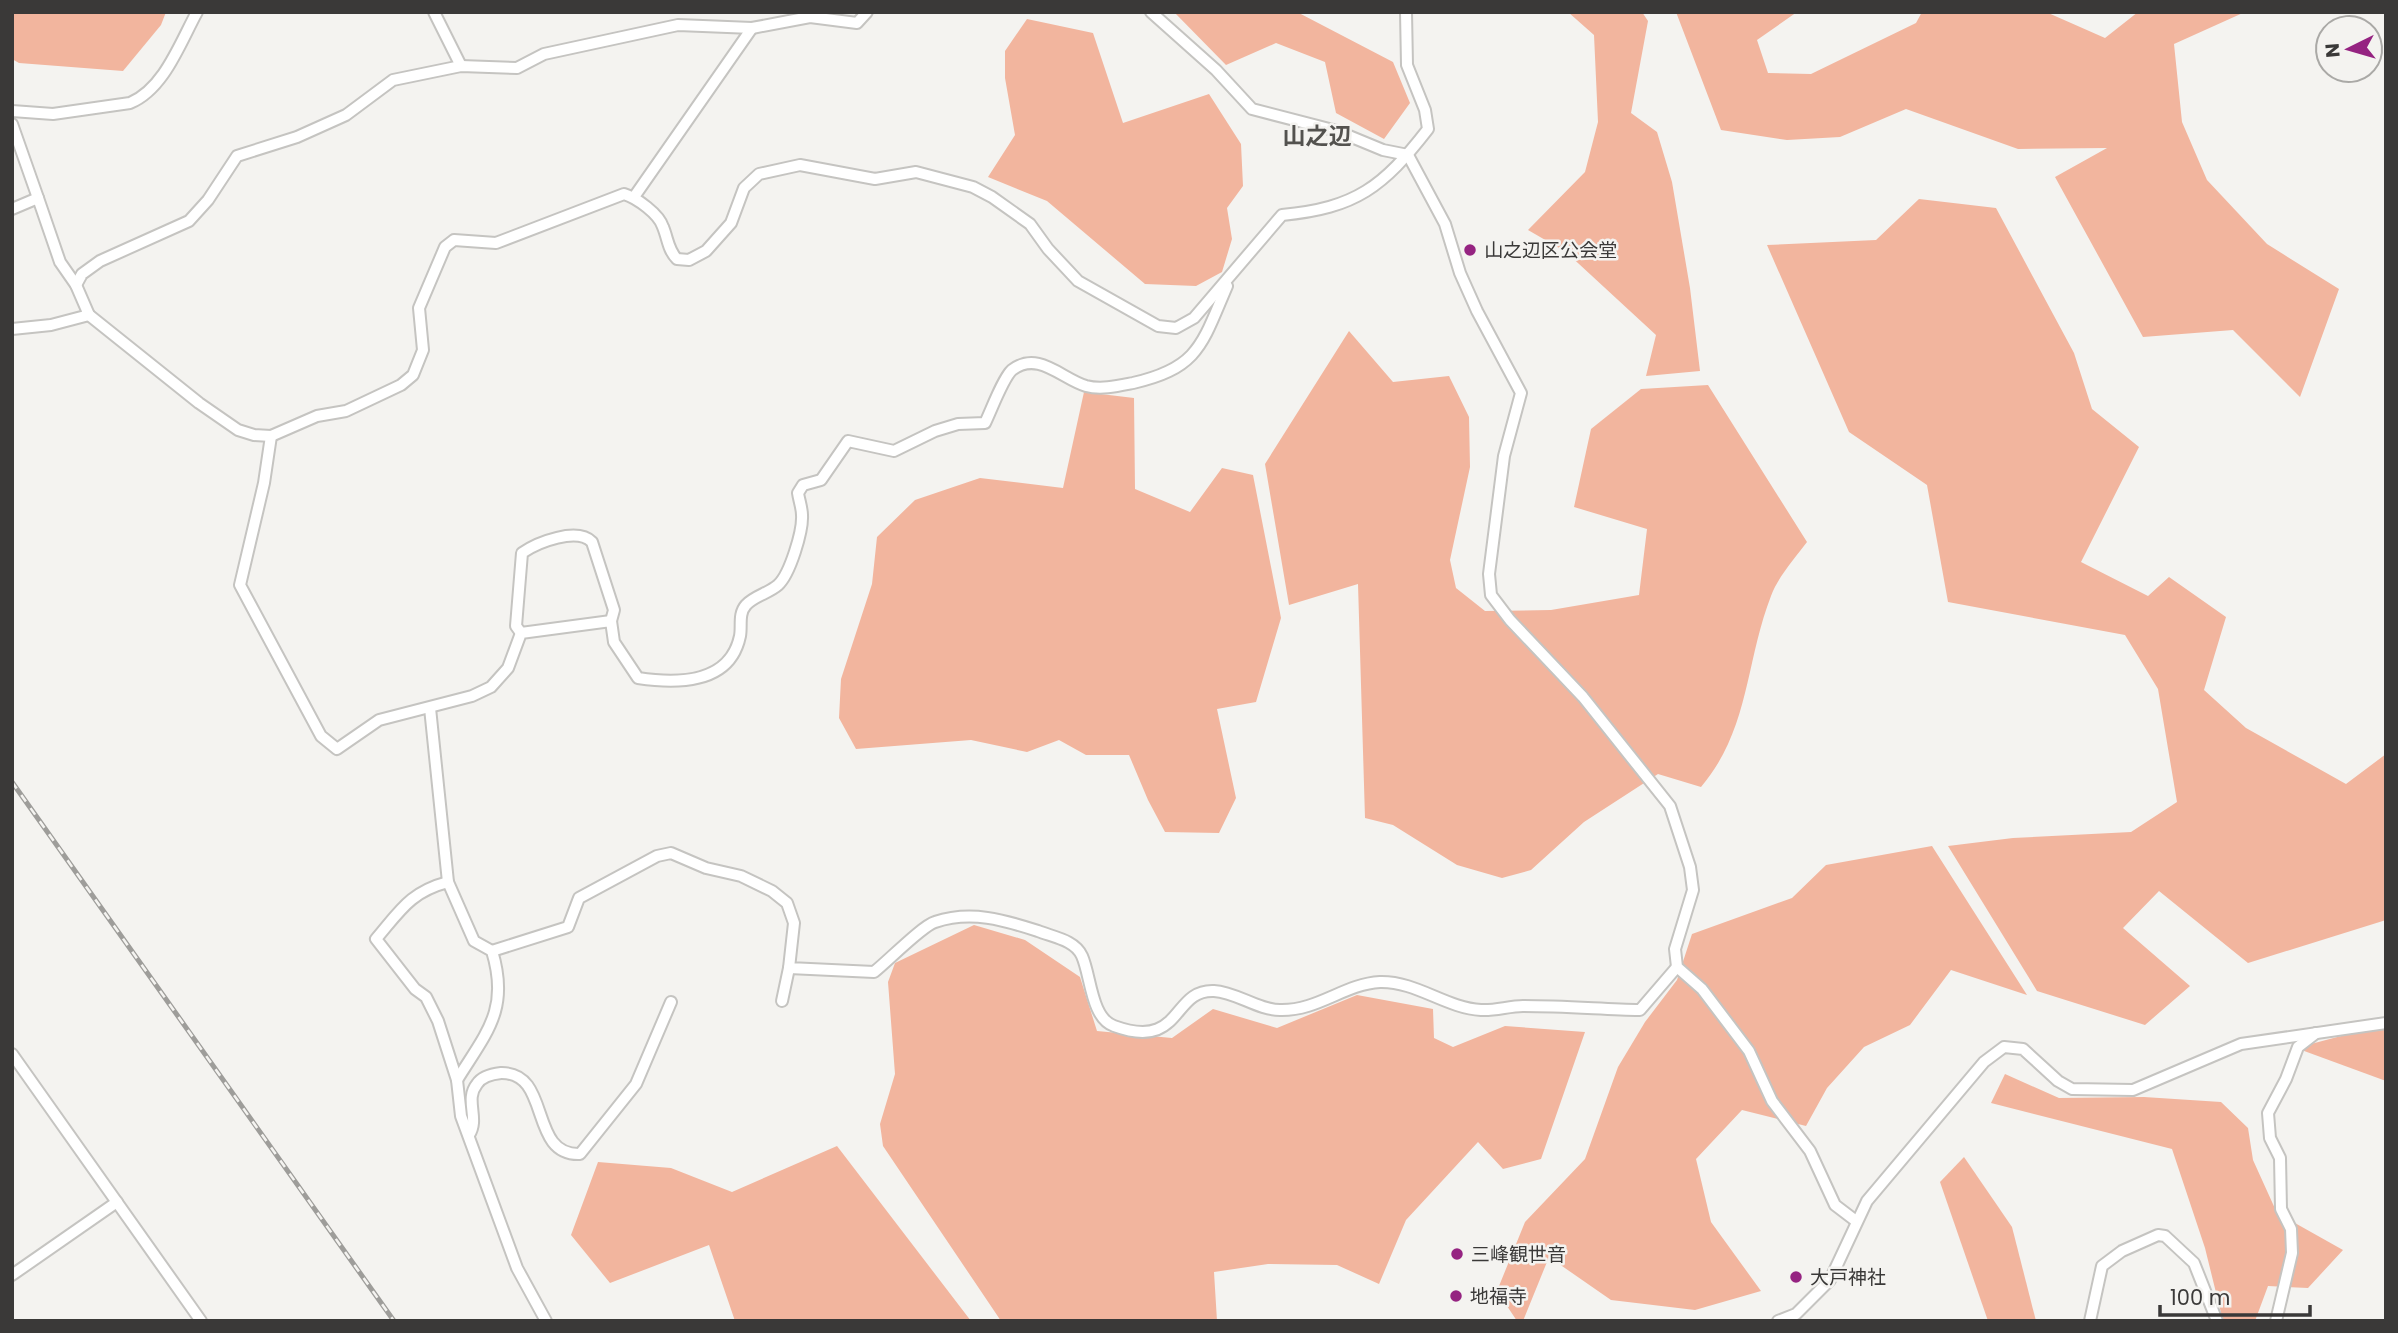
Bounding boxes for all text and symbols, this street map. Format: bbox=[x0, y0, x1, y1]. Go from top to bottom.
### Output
north arrow bbox=[2314, 14, 2384, 84]
text: N bbox=[2318, 42, 2347, 59]
district label: 山之辺 bbox=[1283, 120, 1352, 152]
place label: 山之辺区公会堂 bbox=[1484, 237, 1617, 264]
marker: 山之辺区公会堂 bbox=[1462, 242, 1478, 258]
place label: 三峰観世音 bbox=[1471, 1241, 1566, 1268]
marker: 三峰観世音 bbox=[1449, 1246, 1465, 1262]
place label: 大戸神社 bbox=[1810, 1264, 1886, 1291]
marker: 大戸神社 bbox=[1788, 1269, 1804, 1285]
scale bar bbox=[2160, 1274, 2310, 1318]
place label: 地福寺 bbox=[1470, 1283, 1527, 1310]
text: 100 m bbox=[2170, 1283, 2230, 1312]
marker: 地福寺 bbox=[1448, 1288, 1464, 1304]

